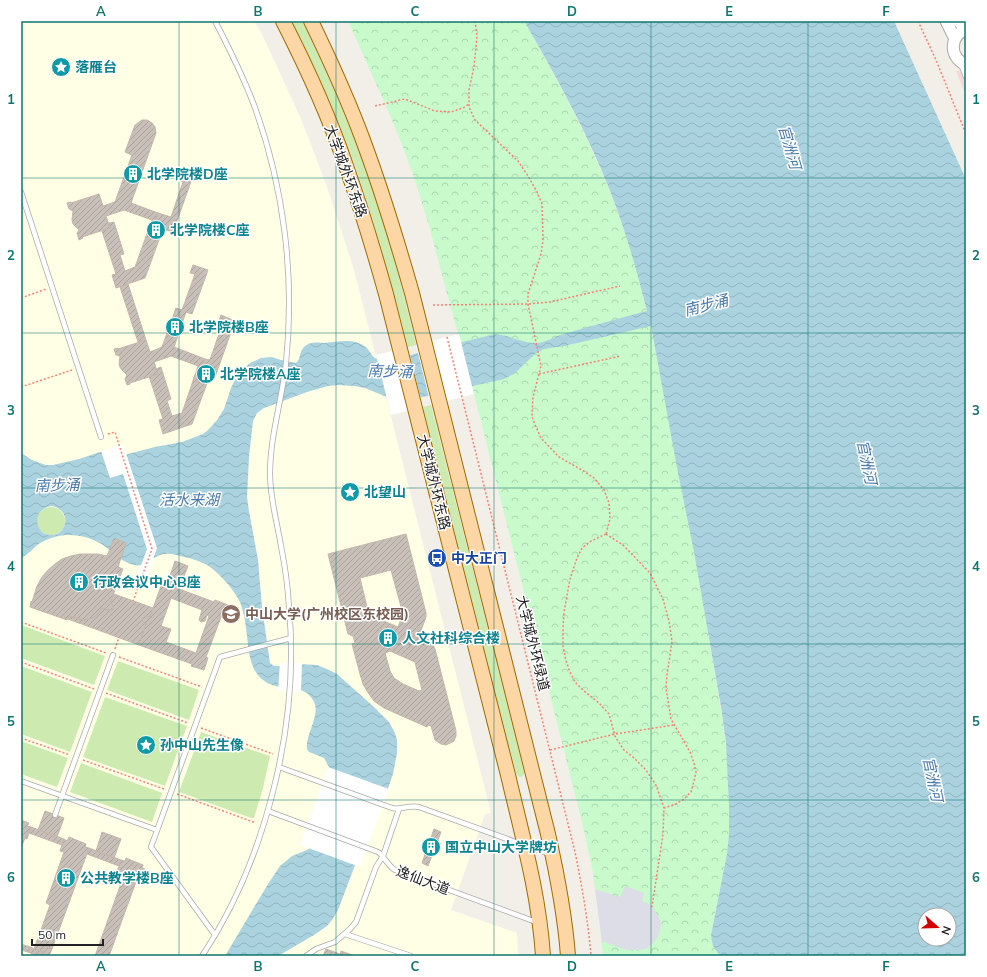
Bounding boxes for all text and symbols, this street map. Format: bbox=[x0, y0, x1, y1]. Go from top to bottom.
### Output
text: A bbox=[96, 3, 106, 19]
text: B bbox=[254, 3, 263, 19]
text: C bbox=[411, 3, 420, 19]
text: D bbox=[567, 3, 577, 19]
text: E bbox=[725, 3, 733, 19]
text: F bbox=[882, 3, 890, 19]
place icon: 落雁台 bbox=[50, 56, 72, 78]
place label: 落雁台 bbox=[75, 58, 117, 76]
text: 1 bbox=[7, 91, 15, 107]
text: 1 bbox=[972, 91, 980, 107]
street label: 大学城外环东路 bbox=[321, 122, 371, 220]
water label: 官洲河 bbox=[775, 123, 806, 174]
building icon: 北学院楼D座 bbox=[122, 163, 144, 185]
place label: 北学院楼D座 bbox=[147, 165, 228, 183]
building icon: 北学院楼C座 bbox=[145, 219, 167, 241]
place label: 北学院楼C座 bbox=[170, 221, 250, 239]
text: 2 bbox=[7, 247, 15, 263]
text: 2 bbox=[972, 247, 980, 263]
water label: 南步涌 bbox=[682, 290, 732, 320]
building icon: 北学院楼B座 bbox=[164, 316, 186, 338]
place label: 北学院楼B座 bbox=[189, 318, 269, 336]
water label: 南步涌 bbox=[367, 361, 415, 381]
building icon: 北学院楼A座 bbox=[195, 363, 217, 385]
place label: 北学院楼A座 bbox=[220, 365, 301, 383]
text: 3 bbox=[7, 402, 15, 418]
text: 3 bbox=[972, 402, 980, 418]
street label: 大学城外环东路 bbox=[413, 432, 455, 532]
water label: 官洲河 bbox=[853, 438, 882, 489]
water label: 南步涌 bbox=[34, 475, 82, 495]
place icon: 北望山 bbox=[339, 481, 361, 503]
place label: 北望山 bbox=[364, 483, 406, 501]
water label: 活水来湖 bbox=[159, 490, 221, 509]
bus stop icon: 中大正门 bbox=[426, 547, 448, 569]
place label: 中大正门 bbox=[451, 549, 507, 567]
text: 4 bbox=[7, 558, 15, 574]
text: 4 bbox=[972, 558, 980, 574]
building icon: 行政会议中心B座 bbox=[68, 571, 90, 593]
place label: 行政会议中心B座 bbox=[93, 573, 201, 591]
street label: 大学城外环绿道 bbox=[512, 593, 554, 693]
school or university icon: 中山大学(广州校区东校园) bbox=[220, 603, 242, 625]
place label: 中山大学(广州校区东校园) bbox=[245, 605, 409, 623]
building icon: 人文社科综合楼 bbox=[377, 627, 399, 649]
place label: 人文社科综合楼 bbox=[402, 629, 500, 647]
text: 5 bbox=[7, 713, 15, 729]
text: 5 bbox=[972, 713, 980, 729]
place icon: 孙中山先生像 bbox=[135, 734, 157, 756]
place label: 孙中山先生像 bbox=[160, 736, 244, 754]
water label: 官洲河 bbox=[919, 755, 948, 806]
building icon: 国立中山大学牌坊 bbox=[420, 836, 442, 858]
place label: 国立中山大学牌坊 bbox=[445, 838, 557, 856]
street label: 逸仙大道 bbox=[394, 862, 452, 898]
building icon: 公共教学楼B座 bbox=[55, 867, 77, 889]
text: 6 bbox=[7, 869, 15, 885]
place label: 公共教学楼B座 bbox=[80, 869, 174, 887]
text: 6 bbox=[972, 869, 980, 885]
north arrow bbox=[917, 907, 957, 947]
scale bar bbox=[32, 921, 103, 947]
text: N bbox=[938, 924, 954, 937]
text: 50 m bbox=[38, 927, 66, 942]
text: A bbox=[96, 958, 106, 974]
text: B bbox=[254, 958, 263, 974]
text: C bbox=[411, 958, 420, 974]
text: D bbox=[567, 958, 577, 974]
text: E bbox=[725, 958, 733, 974]
text: F bbox=[882, 958, 890, 974]

